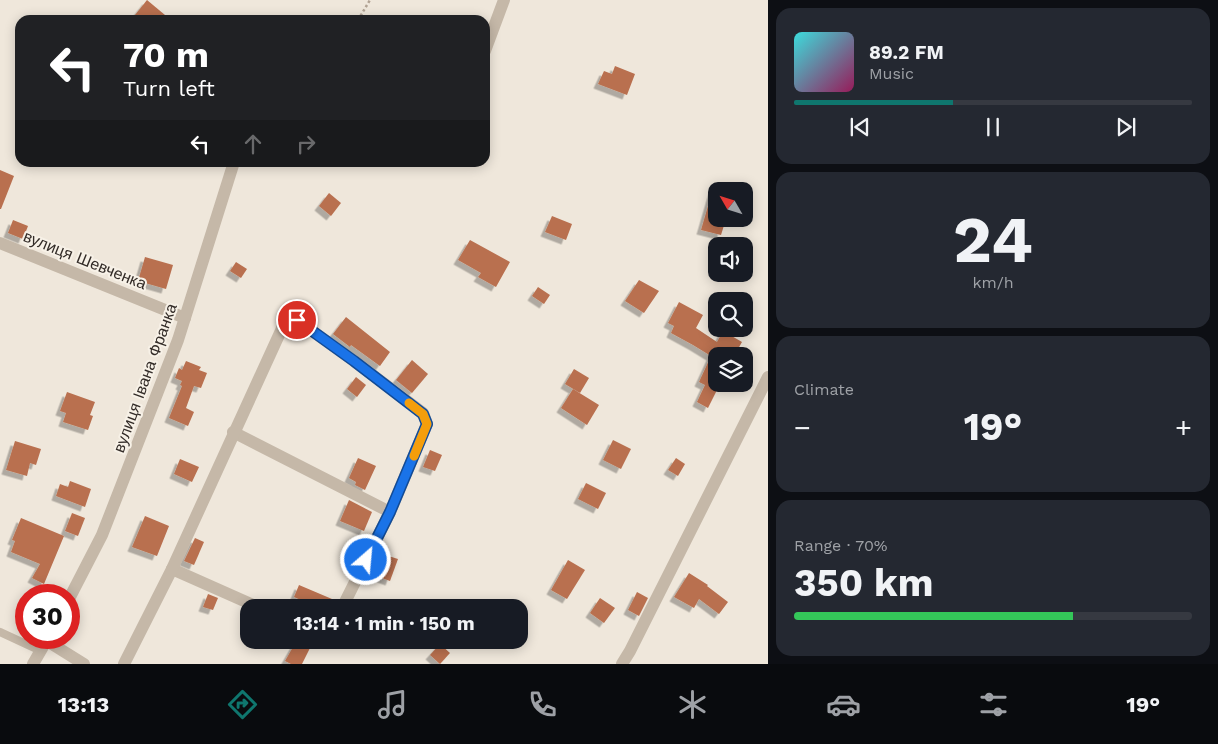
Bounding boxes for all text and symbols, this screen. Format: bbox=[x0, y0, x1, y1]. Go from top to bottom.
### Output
text: 70 m bbox=[123, 34, 209, 76]
icon: left bbox=[40, 35, 105, 100]
text: 89.2 FM bbox=[869, 41, 944, 64]
text: Music bbox=[869, 64, 914, 83]
text: Turn left bbox=[123, 76, 215, 101]
icon: previous bbox=[846, 113, 874, 141]
icon: pause bbox=[979, 113, 1007, 141]
icon: next bbox=[1112, 113, 1140, 141]
icon: left bbox=[186, 130, 214, 158]
icon: ahead bbox=[239, 130, 267, 158]
icon: right bbox=[292, 130, 320, 158]
north arrow bbox=[708, 182, 752, 228]
map controls bbox=[708, 182, 753, 392]
text: 24 bbox=[953, 202, 1033, 278]
street label: вулиця Шевченка bbox=[21, 227, 149, 293]
button: sound bbox=[708, 237, 753, 282]
text: km/h bbox=[972, 273, 1014, 292]
button: search bbox=[708, 292, 753, 337]
pin bbox=[276, 299, 318, 341]
street label: вулиця Івана Франка bbox=[109, 301, 181, 455]
icon: arrive bbox=[283, 306, 311, 334]
button: layers bbox=[708, 347, 753, 392]
text: Climate bbox=[794, 380, 854, 399]
text: 19° bbox=[964, 405, 1022, 449]
text: − bbox=[794, 411, 811, 444]
text: + bbox=[1175, 411, 1192, 444]
position arrow bbox=[339, 533, 391, 585]
text: Range · 70% bbox=[794, 536, 888, 555]
text: 350 km bbox=[794, 561, 933, 605]
speed limit sign: 30 bbox=[15, 584, 80, 649]
text: 13:14 · 1 min · 150 m bbox=[293, 612, 475, 635]
icon: directions bbox=[225, 687, 260, 722]
icon: music bbox=[375, 687, 410, 722]
icon: phone bbox=[525, 687, 560, 722]
icon: climate bbox=[675, 687, 710, 722]
icon: car bbox=[826, 687, 861, 722]
icon: filters bbox=[976, 687, 1011, 722]
text: 13:13 bbox=[58, 692, 109, 717]
text: 19° bbox=[1126, 692, 1160, 717]

